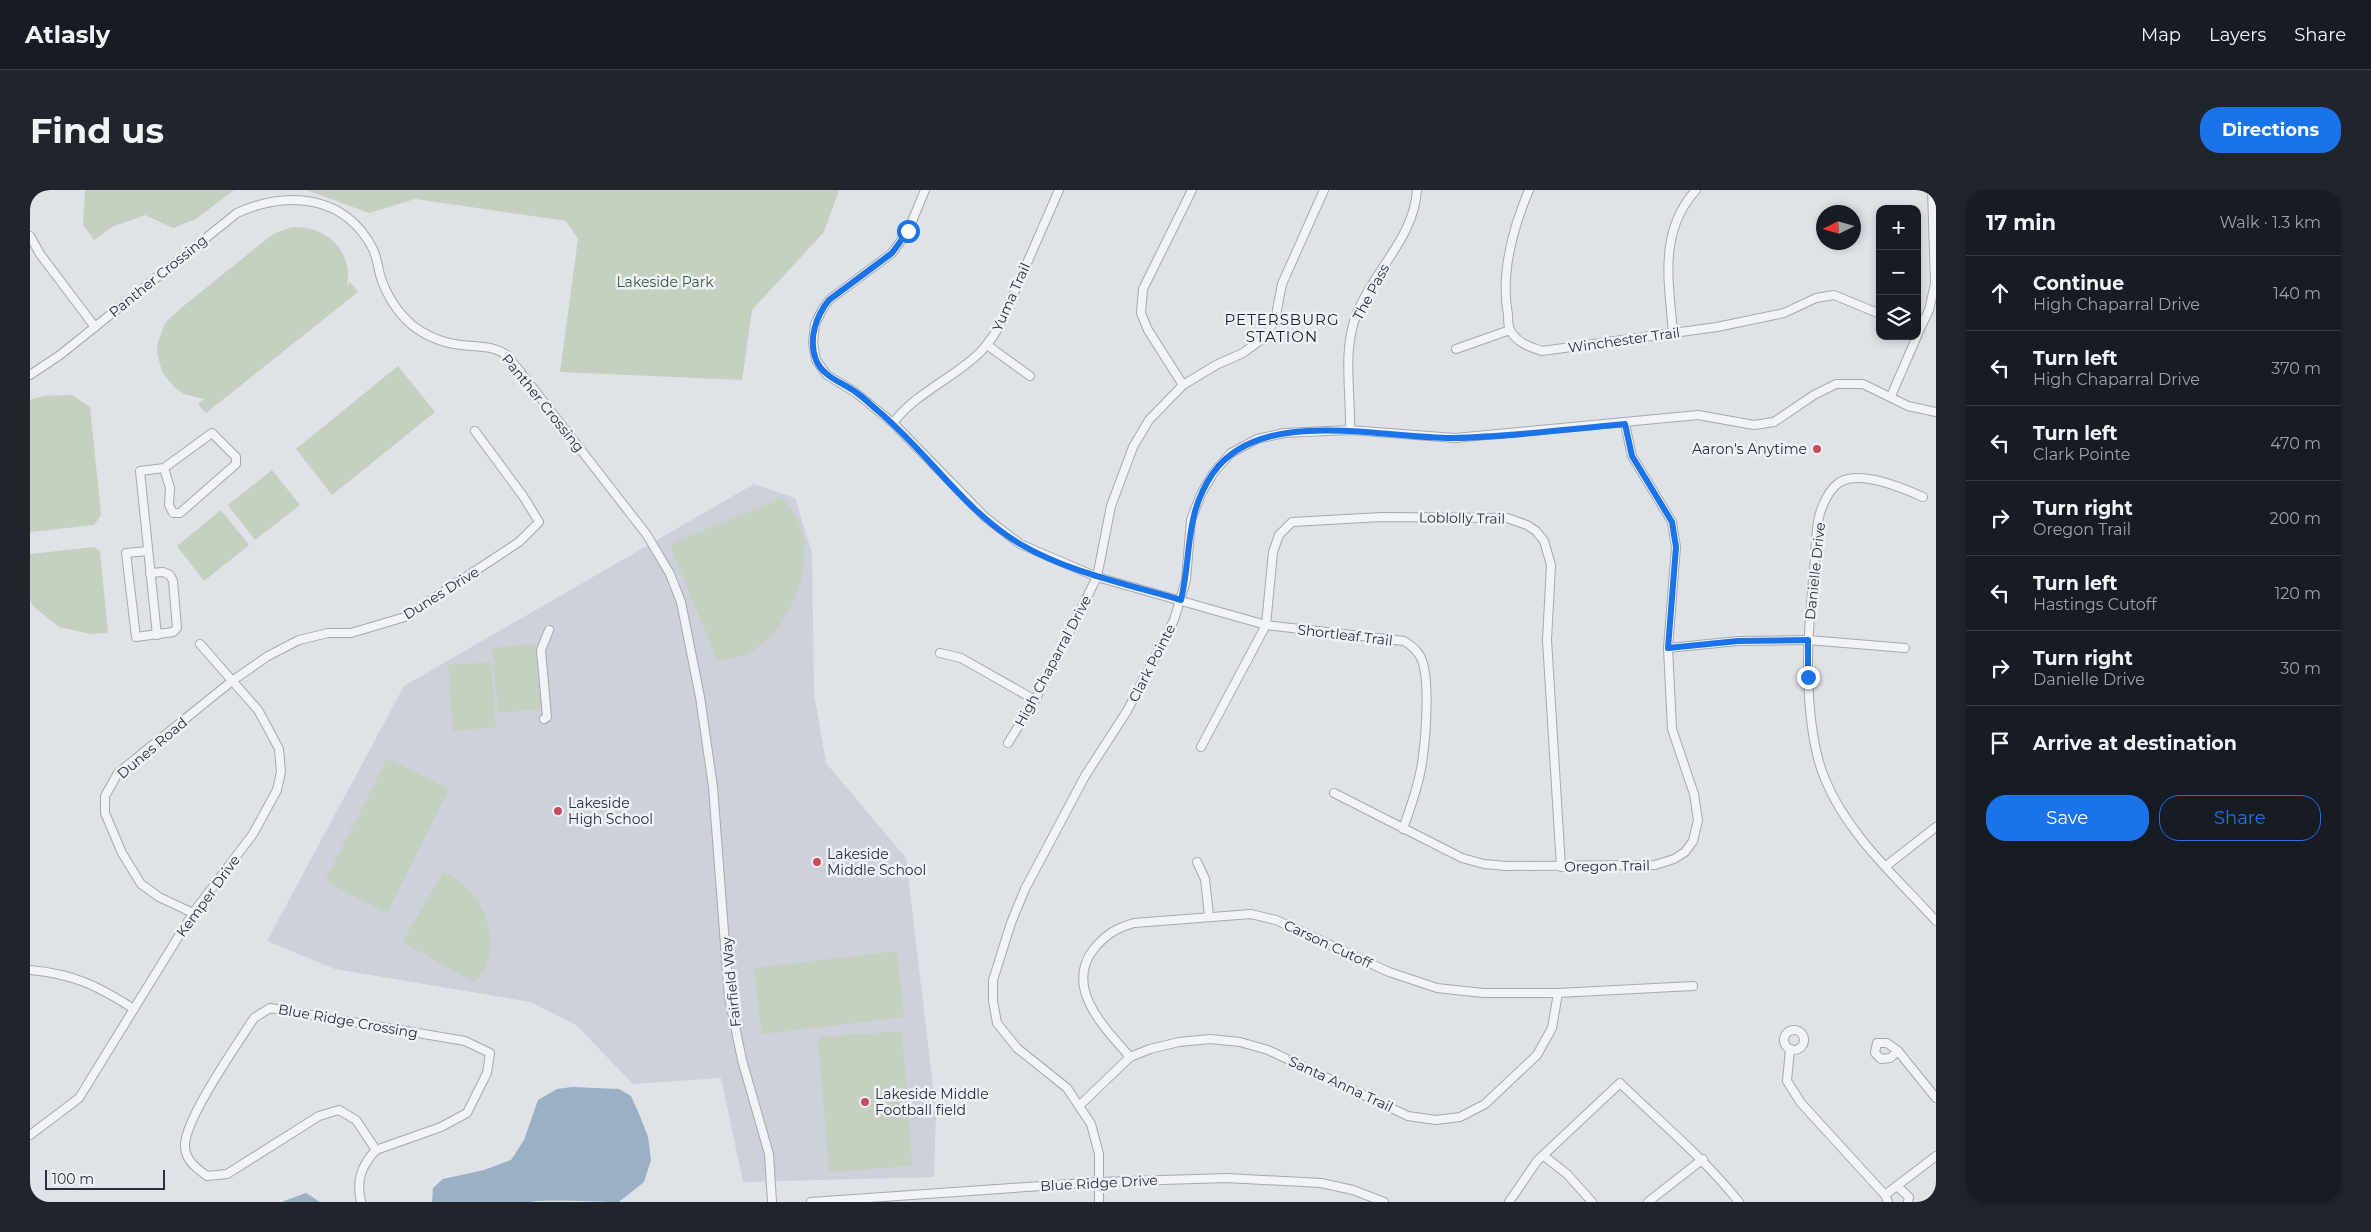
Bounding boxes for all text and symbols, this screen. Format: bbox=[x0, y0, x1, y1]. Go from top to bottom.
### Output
text: Atlasly bbox=[25, 20, 110, 49]
text: Map bbox=[2141, 24, 2181, 46]
text: Layers bbox=[2209, 24, 2266, 46]
text: Share bbox=[2294, 24, 2346, 46]
button: Directions bbox=[2200, 107, 2341, 153]
text: Find us bbox=[30, 109, 164, 152]
north arrow bbox=[1816, 205, 1861, 250]
map controls bbox=[1876, 205, 1921, 340]
button: + bbox=[1876, 205, 1921, 250]
text: 17 min bbox=[1986, 210, 2056, 235]
text: Walk · 1.3 km bbox=[2219, 213, 2321, 232]
route start bbox=[897, 220, 920, 243]
street label: Panther Crossing bbox=[105, 231, 211, 321]
button: − bbox=[1876, 250, 1921, 295]
street label: Yuma Trail bbox=[988, 260, 1034, 334]
street label: The Pass bbox=[1349, 261, 1393, 323]
text: Continue bbox=[2033, 272, 2124, 295]
park label: Lakeside Park bbox=[616, 273, 714, 291]
icon: ahead bbox=[1986, 279, 2014, 307]
text: 140 m bbox=[2273, 284, 2321, 303]
button: layers bbox=[1876, 295, 1921, 340]
text: High Chaparral Drive bbox=[2033, 295, 2200, 314]
district label: PETERSBURG STATION bbox=[1224, 310, 1340, 346]
street label: Winchester Trail bbox=[1567, 323, 1681, 357]
text: Turn left bbox=[2033, 347, 2118, 370]
street label: Panther Crossing bbox=[498, 350, 588, 456]
icon: left bbox=[1986, 354, 2014, 382]
text: 370 m bbox=[2271, 359, 2321, 378]
text: High Chaparral Drive bbox=[2033, 370, 2200, 389]
text: Turn left bbox=[2033, 422, 2118, 445]
icon: left bbox=[1986, 429, 2014, 457]
text: 470 m bbox=[2270, 434, 2321, 453]
place label: Aaron's Anytime bbox=[1692, 440, 1807, 458]
marker: Aaron's Anytime bbox=[1811, 443, 1823, 455]
text: Clark Pointe bbox=[2033, 445, 2130, 464]
text: Turn right bbox=[2033, 497, 2133, 520]
icon: right bbox=[1986, 504, 2014, 532]
street label: Loblolly Trail bbox=[1419, 508, 1505, 528]
text: 200 m bbox=[2270, 509, 2321, 528]
text: Oregon Trail bbox=[2033, 520, 2131, 539]
street label: Danielle Drive bbox=[1801, 521, 1829, 621]
street label: Dunes Drive bbox=[400, 563, 482, 623]
text: Turn left bbox=[2033, 572, 2118, 595]
icon: left bbox=[1986, 579, 2014, 607]
text: 120 m bbox=[2274, 584, 2321, 603]
street label: High Chaparral Drive bbox=[1011, 592, 1095, 730]
text: Hastings Cutoff bbox=[2033, 595, 2157, 614]
street label: Shortleaf Trail bbox=[1296, 620, 1394, 650]
street label: Clark Pointe bbox=[1125, 621, 1179, 705]
text: Turn right bbox=[2033, 647, 2133, 670]
icon: right bbox=[1986, 654, 2014, 682]
text: 30 m bbox=[2280, 659, 2321, 678]
route end bbox=[1797, 666, 1820, 689]
text: Danielle Drive bbox=[2033, 670, 2145, 689]
street label: Dunes Road bbox=[113, 713, 191, 783]
icon: arrive bbox=[1986, 729, 2014, 757]
text: Arrive at destination bbox=[2033, 732, 2237, 755]
place label: Lakeside High School bbox=[568, 794, 653, 828]
button: Save bbox=[1986, 795, 2149, 841]
button: Share bbox=[2159, 795, 2321, 841]
marker: Lakeside High School bbox=[552, 805, 564, 817]
place label: Lakeside Middle School bbox=[827, 845, 926, 879]
street label: Kemper Drive bbox=[172, 852, 244, 940]
marker: Lakeside Middle School bbox=[811, 856, 823, 868]
street label: Oregon Trail bbox=[1564, 856, 1650, 876]
street label: Carson Cutoff bbox=[1281, 916, 1376, 973]
street label: Fairfield Way bbox=[717, 936, 745, 1028]
street label: Blue Ridge Crossing bbox=[277, 1000, 419, 1042]
street label: Santa Anna Trail bbox=[1286, 1052, 1396, 1116]
place label: Lakeside Middle Football field bbox=[875, 1085, 989, 1119]
marker: Lakeside Middle Football field bbox=[859, 1096, 871, 1108]
scale bar bbox=[45, 1167, 165, 1190]
text: 100 m bbox=[52, 1170, 94, 1188]
street label: Blue Ridge Drive bbox=[1040, 1171, 1158, 1195]

